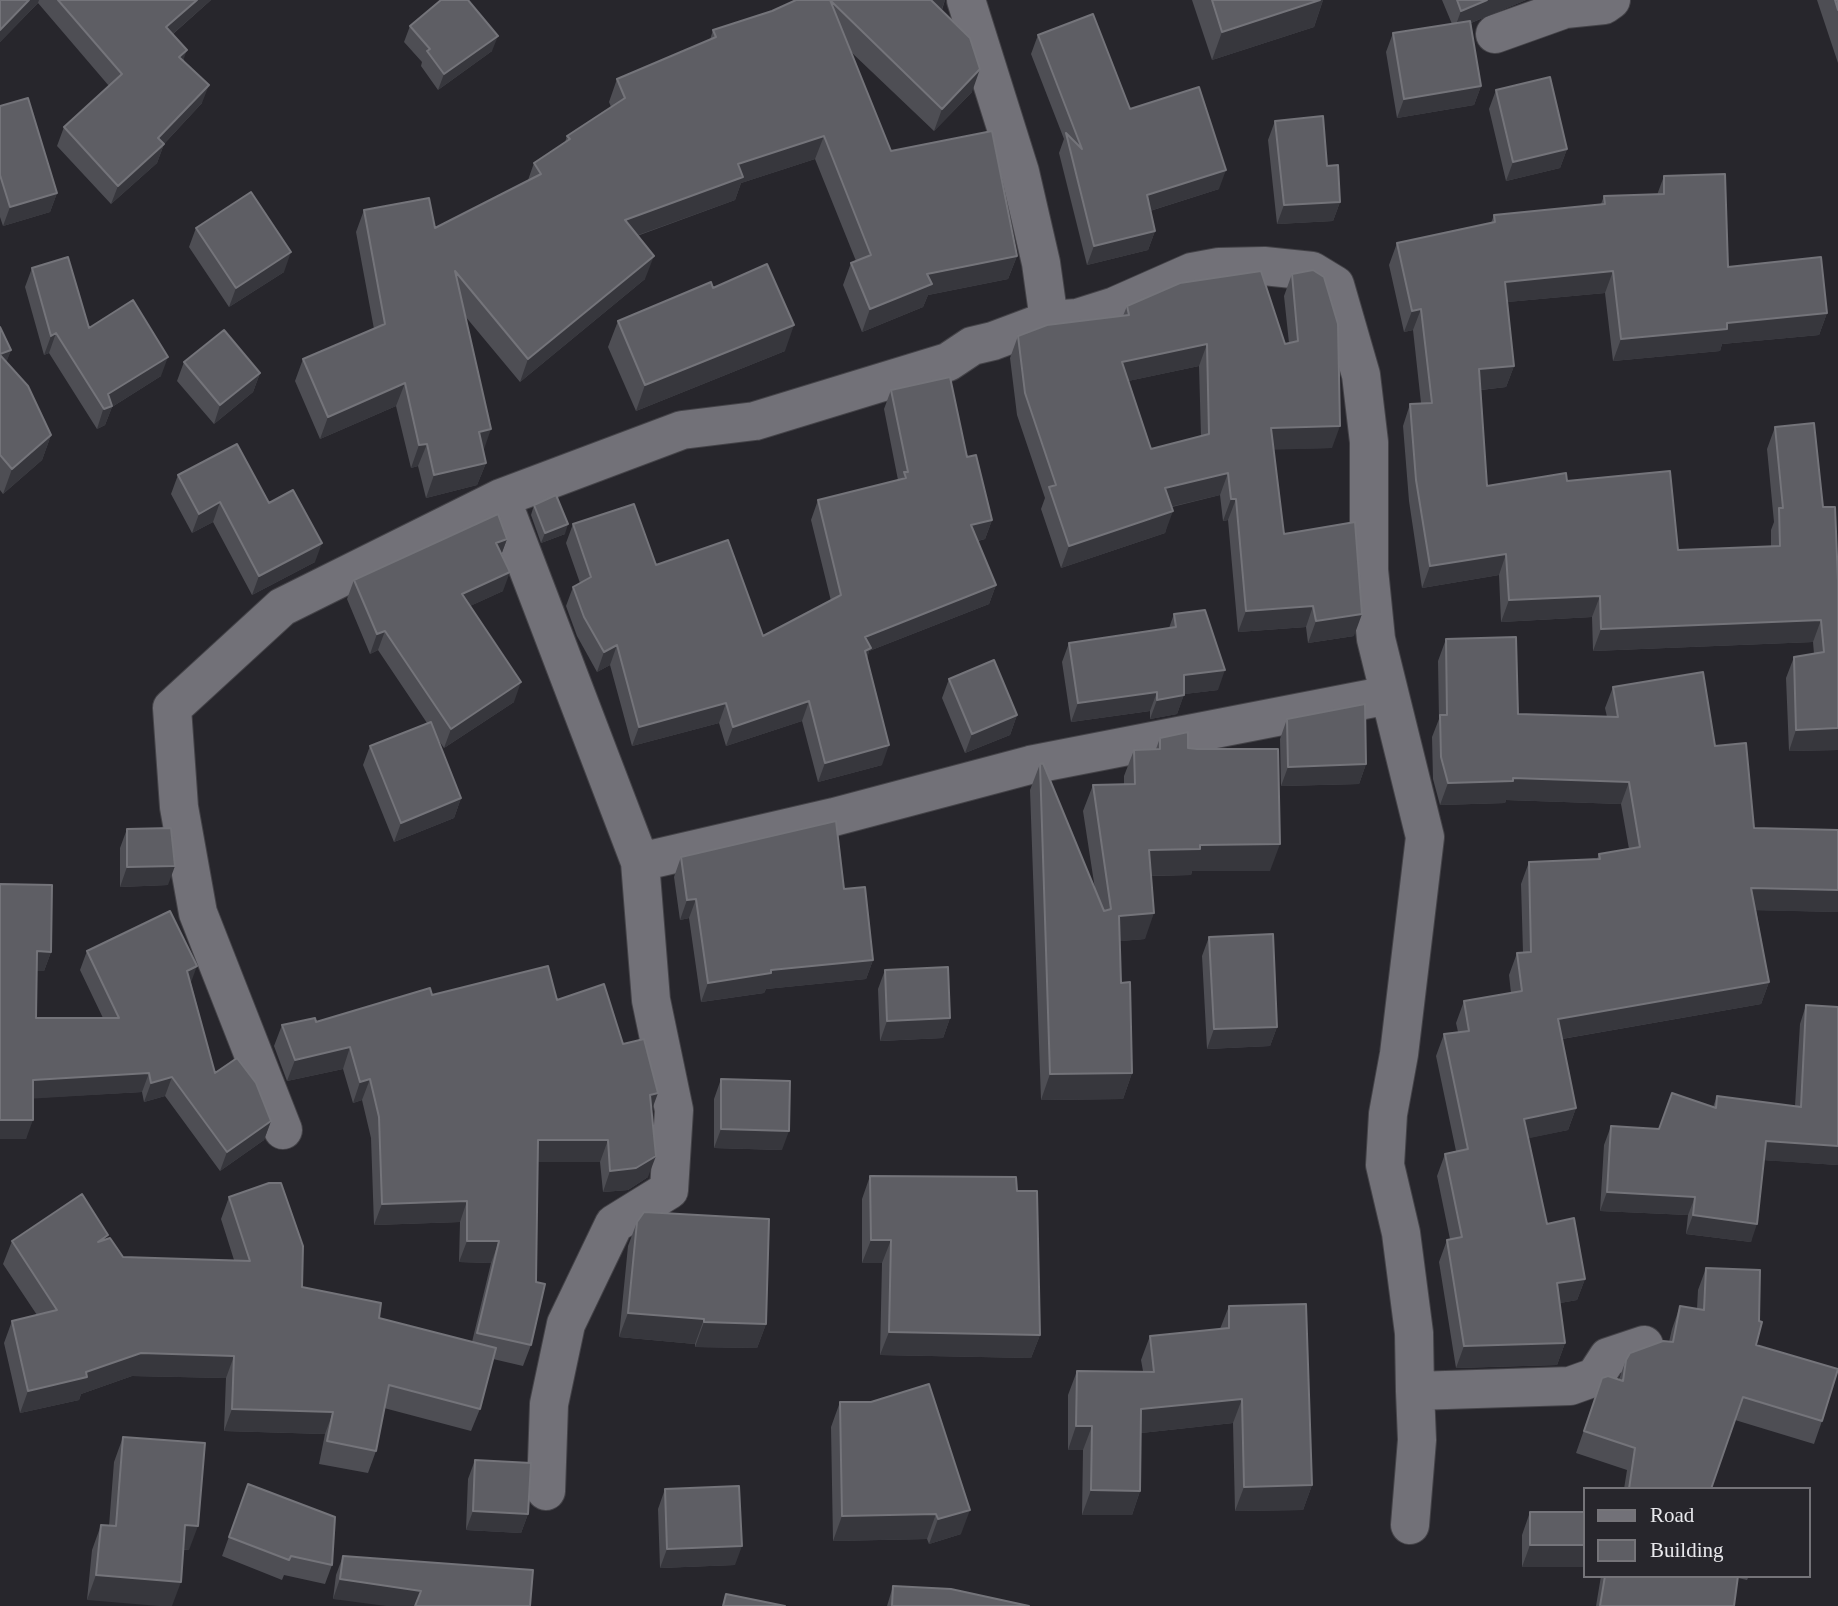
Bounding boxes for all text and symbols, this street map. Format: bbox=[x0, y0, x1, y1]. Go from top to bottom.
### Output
legend bbox=[1582, 1487, 1810, 1578]
text: Road bbox=[1650, 1503, 1694, 1527]
text: Building bbox=[1650, 1538, 1724, 1562]

